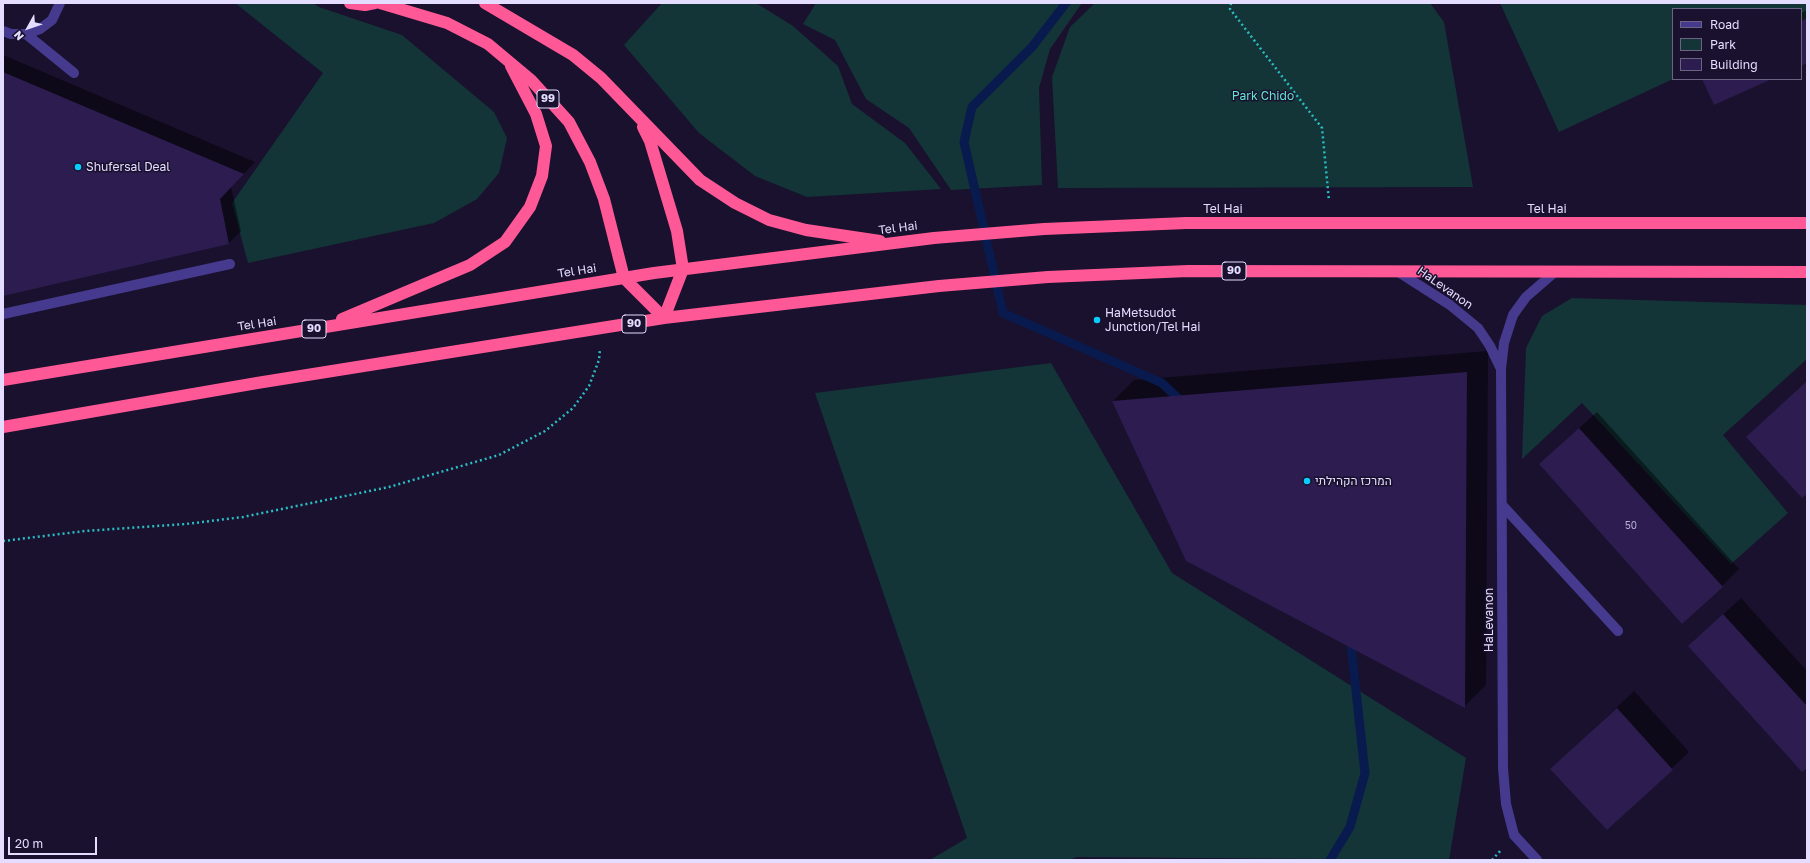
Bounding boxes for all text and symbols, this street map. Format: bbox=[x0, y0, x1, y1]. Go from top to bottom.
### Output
north arrow bbox=[8, 8, 48, 48]
legend bbox=[1672, 8, 1802, 80]
text: Road bbox=[1710, 17, 1739, 32]
text: N bbox=[11, 29, 26, 43]
text: Park bbox=[1710, 37, 1736, 52]
text: Building bbox=[1710, 57, 1758, 72]
park label: Park Chido bbox=[1232, 89, 1294, 103]
road number: 99 bbox=[537, 90, 559, 108]
place label: Shufersal Deal bbox=[86, 160, 170, 174]
marker: Shufersal Deal bbox=[73, 162, 83, 172]
street label: Tel Hai bbox=[1203, 202, 1243, 216]
street label: Tel Hai bbox=[1527, 202, 1567, 216]
street label: Tel Hai bbox=[878, 218, 918, 238]
street label: Tel Hai bbox=[556, 261, 598, 281]
road number: 90 bbox=[1222, 262, 1246, 280]
street label: HaLevanon bbox=[1414, 264, 1476, 312]
place label: HaMetsudot Junction/Tel Hai bbox=[1105, 306, 1200, 334]
street label: Tel Hai bbox=[236, 314, 278, 334]
road number: 90 bbox=[622, 315, 646, 333]
marker: HaMetsudot Junction/Tel Hai bbox=[1092, 315, 1102, 325]
road number: 90 bbox=[302, 320, 326, 338]
place label: המרכז הקהילתי bbox=[1315, 474, 1392, 488]
marker: המרכז הקהילתי bbox=[1302, 476, 1312, 486]
house number: 50 bbox=[1625, 520, 1637, 532]
street label: HaLevanon bbox=[1482, 588, 1496, 652]
scale bar bbox=[10, 829, 99, 855]
text: 20 m bbox=[15, 836, 43, 851]

